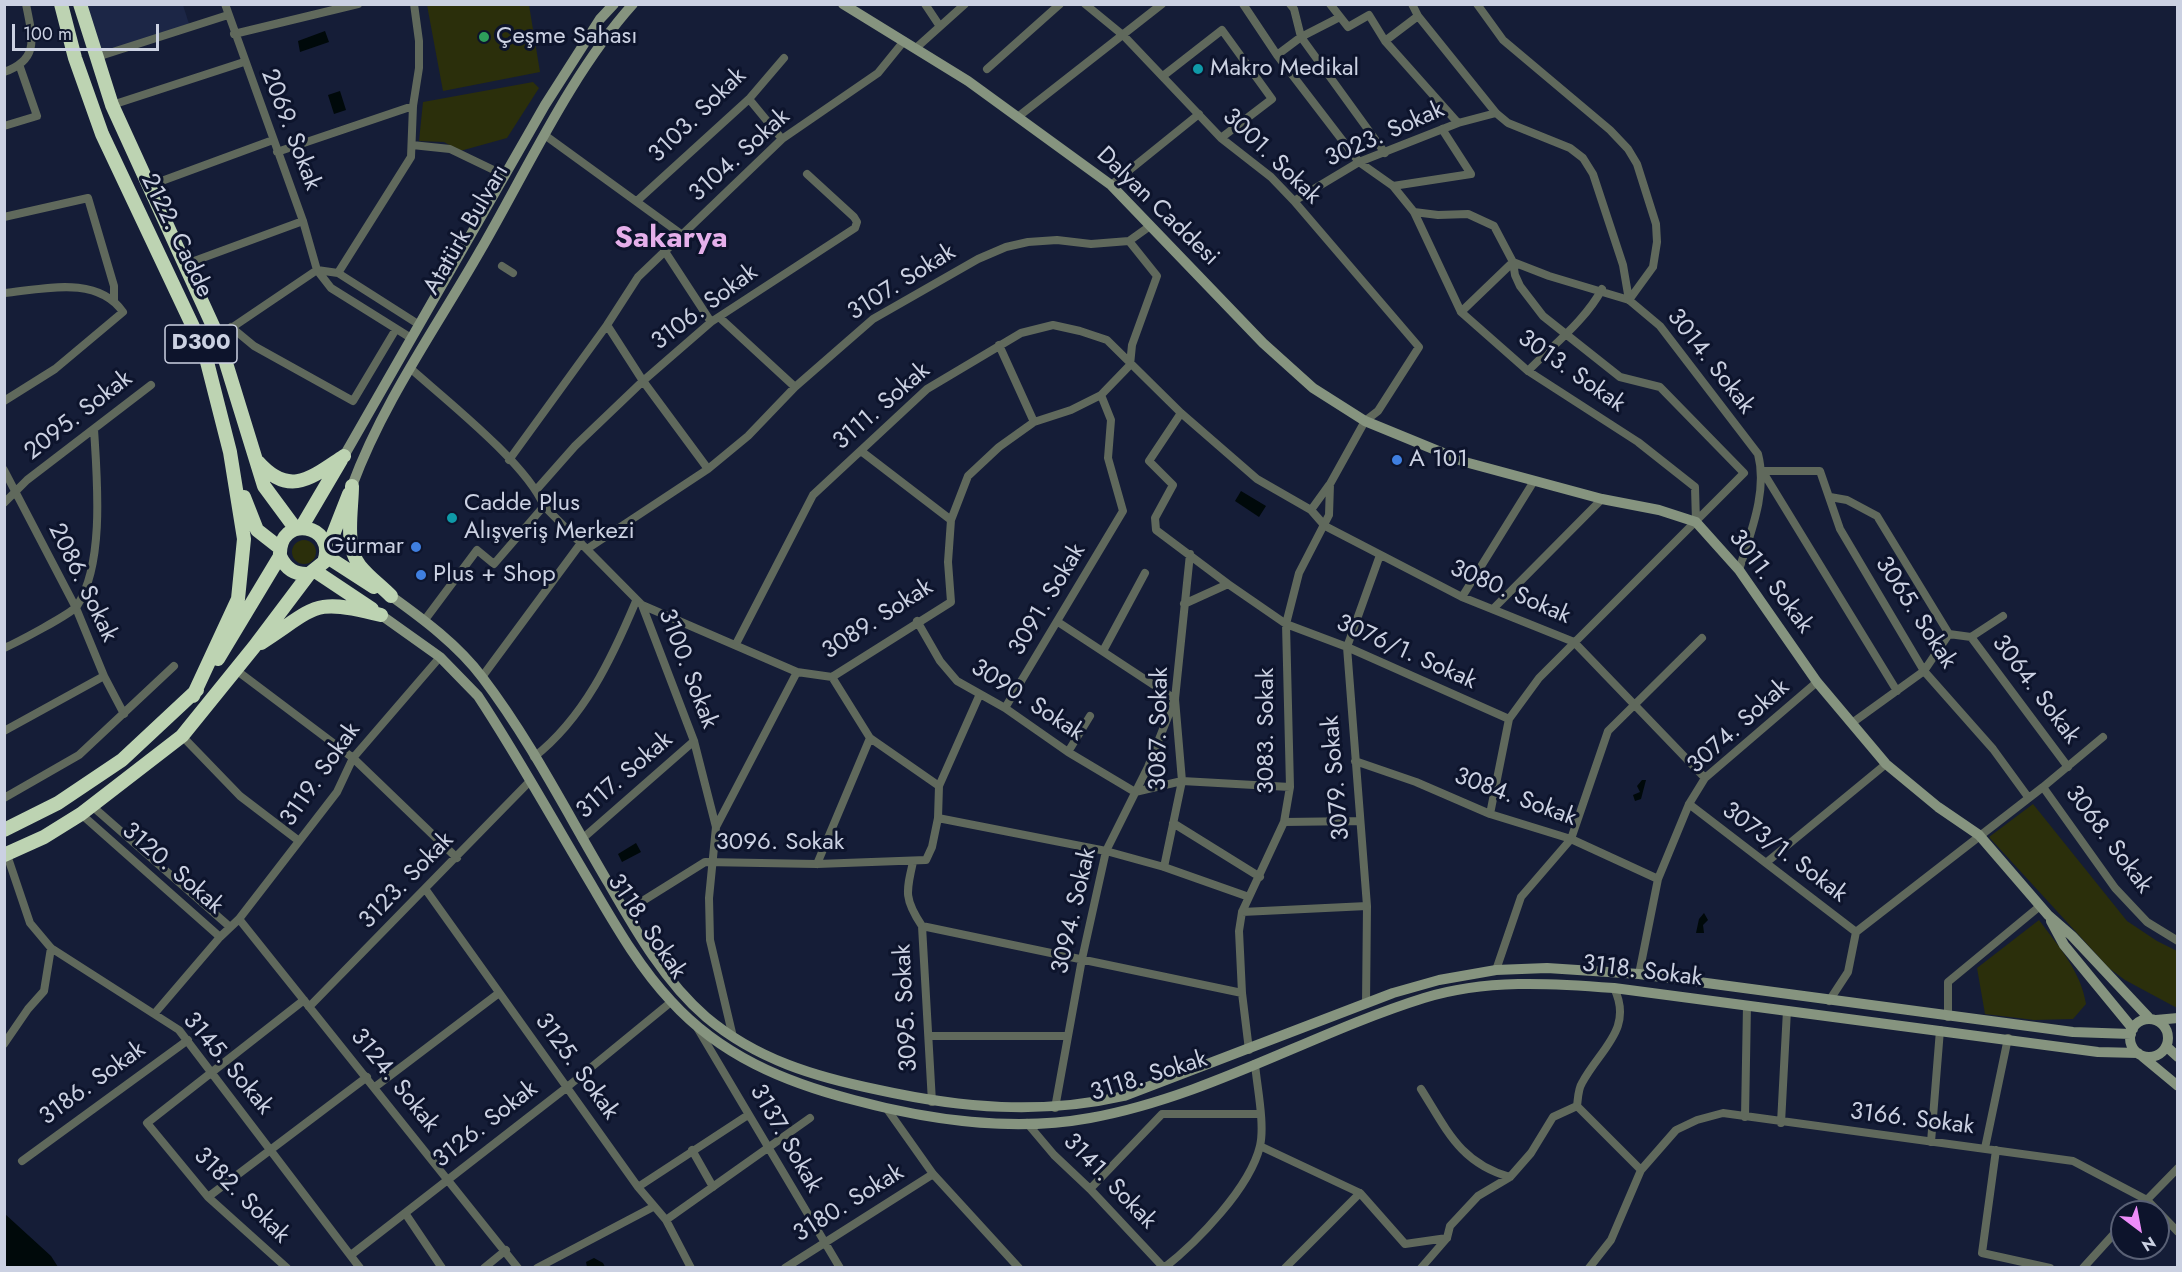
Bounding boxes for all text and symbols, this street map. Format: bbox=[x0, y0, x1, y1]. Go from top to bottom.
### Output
scale bar bbox=[15, 12, 162, 50]
text: 100 m bbox=[23, 21, 72, 47]
place label: Çeşme Sahası bbox=[496, 23, 638, 51]
marker: Çeşme Sahası bbox=[477, 30, 491, 44]
place label: Makro Medikal bbox=[1210, 55, 1359, 83]
street label: 3103. Sokak bbox=[643, 62, 753, 170]
marker: Makro Medikal bbox=[1191, 62, 1205, 76]
street label: 2069. Sokak bbox=[254, 65, 326, 195]
street label: 3023. Sokak bbox=[1321, 96, 1449, 174]
street label: 3104. Sokak bbox=[684, 103, 796, 209]
street label: 3001. Sokak bbox=[1216, 103, 1326, 211]
street label: Dalyan Caddesi bbox=[1090, 141, 1224, 273]
street label: Atatürk Bulvarı bbox=[418, 160, 516, 300]
street label: 2122. Cadde bbox=[134, 170, 218, 302]
district label: Sakarya bbox=[614, 222, 728, 258]
street label: 3107. Sokak bbox=[843, 239, 961, 327]
street label: 3106. Sokak bbox=[646, 259, 764, 357]
street label: 3014. Sokak bbox=[1660, 304, 1760, 420]
road number: D300 bbox=[165, 325, 237, 363]
street label: 3013. Sokak bbox=[1512, 325, 1630, 419]
street label: 3111. Sokak bbox=[828, 357, 936, 457]
street label: 2095. Sokak bbox=[19, 365, 139, 467]
place label: A 101 bbox=[1409, 446, 1468, 474]
marker: A 101 bbox=[1390, 453, 1404, 467]
place label: Cadde Plus Alışveriş Merkezi bbox=[464, 490, 635, 546]
marker: Cadde Plus Alışveriş Merkezi bbox=[445, 511, 459, 525]
street label: 2086. Sokak bbox=[41, 519, 123, 647]
street label: 3011. Sokak bbox=[1722, 524, 1818, 640]
place label: Gürmar bbox=[326, 533, 404, 561]
street label: 3091. Sokak bbox=[1003, 539, 1093, 661]
marker: Gürmar bbox=[409, 540, 423, 554]
street label: 3065. Sokak bbox=[1868, 551, 1962, 675]
street label: 3080. Sokak bbox=[1445, 555, 1575, 631]
place label: Plus + Shop bbox=[433, 561, 556, 589]
marker: Plus + Shop bbox=[414, 568, 428, 582]
street label: 3089. Sokak bbox=[817, 574, 939, 666]
street label: 3100. Sokak bbox=[651, 605, 723, 733]
street label: 3076/1. Sokak bbox=[1331, 609, 1481, 697]
street label: 3064. Sokak bbox=[1985, 630, 2085, 750]
street label: 3090. Sokak bbox=[965, 654, 1089, 748]
street label: 3087. Sokak bbox=[1145, 667, 1175, 791]
street label: 3083. Sokak bbox=[1253, 668, 1281, 794]
street label: 3074. Sokak bbox=[1682, 674, 1796, 780]
street label: 3079. Sokak bbox=[1317, 714, 1357, 842]
street label: 3119. Sokak bbox=[275, 718, 367, 832]
street label: 3117. Sokak bbox=[571, 726, 679, 826]
street label: 3084. Sokak bbox=[1450, 763, 1580, 833]
street label: 3068. Sokak bbox=[2058, 780, 2158, 900]
street label: 3073/1. Sokak bbox=[1716, 797, 1852, 909]
street label: 3120. Sokak bbox=[115, 817, 229, 921]
street label: 3123. Sokak bbox=[354, 827, 460, 935]
street label: 3096. Sokak bbox=[716, 829, 844, 857]
street label: 3094. Sokak bbox=[1047, 845, 1103, 977]
street label: 3118. Sokak bbox=[600, 869, 692, 985]
street label: 3095. Sokak bbox=[889, 943, 925, 1073]
street label: 3118. Sokak bbox=[1580, 950, 1704, 994]
street label: 3145. Sokak bbox=[176, 1007, 278, 1121]
street label: 3125. Sokak bbox=[528, 1008, 624, 1126]
street label: 3124. Sokak bbox=[344, 1023, 444, 1139]
street label: 3186. Sokak bbox=[34, 1036, 152, 1132]
street label: 3118. Sokak bbox=[1087, 1046, 1211, 1108]
street label: 3126. Sokak bbox=[428, 1075, 544, 1175]
street label: 3137. Sokak bbox=[742, 1080, 828, 1198]
street label: 3166. Sokak bbox=[1848, 1098, 1976, 1142]
street label: 3141. Sokak bbox=[1056, 1128, 1162, 1236]
street label: 3182. Sokak bbox=[187, 1142, 295, 1250]
street label: 3180. Sokak bbox=[788, 1159, 910, 1249]
north arrow bbox=[2110, 1200, 2170, 1260]
text: N bbox=[2137, 1231, 2160, 1257]

